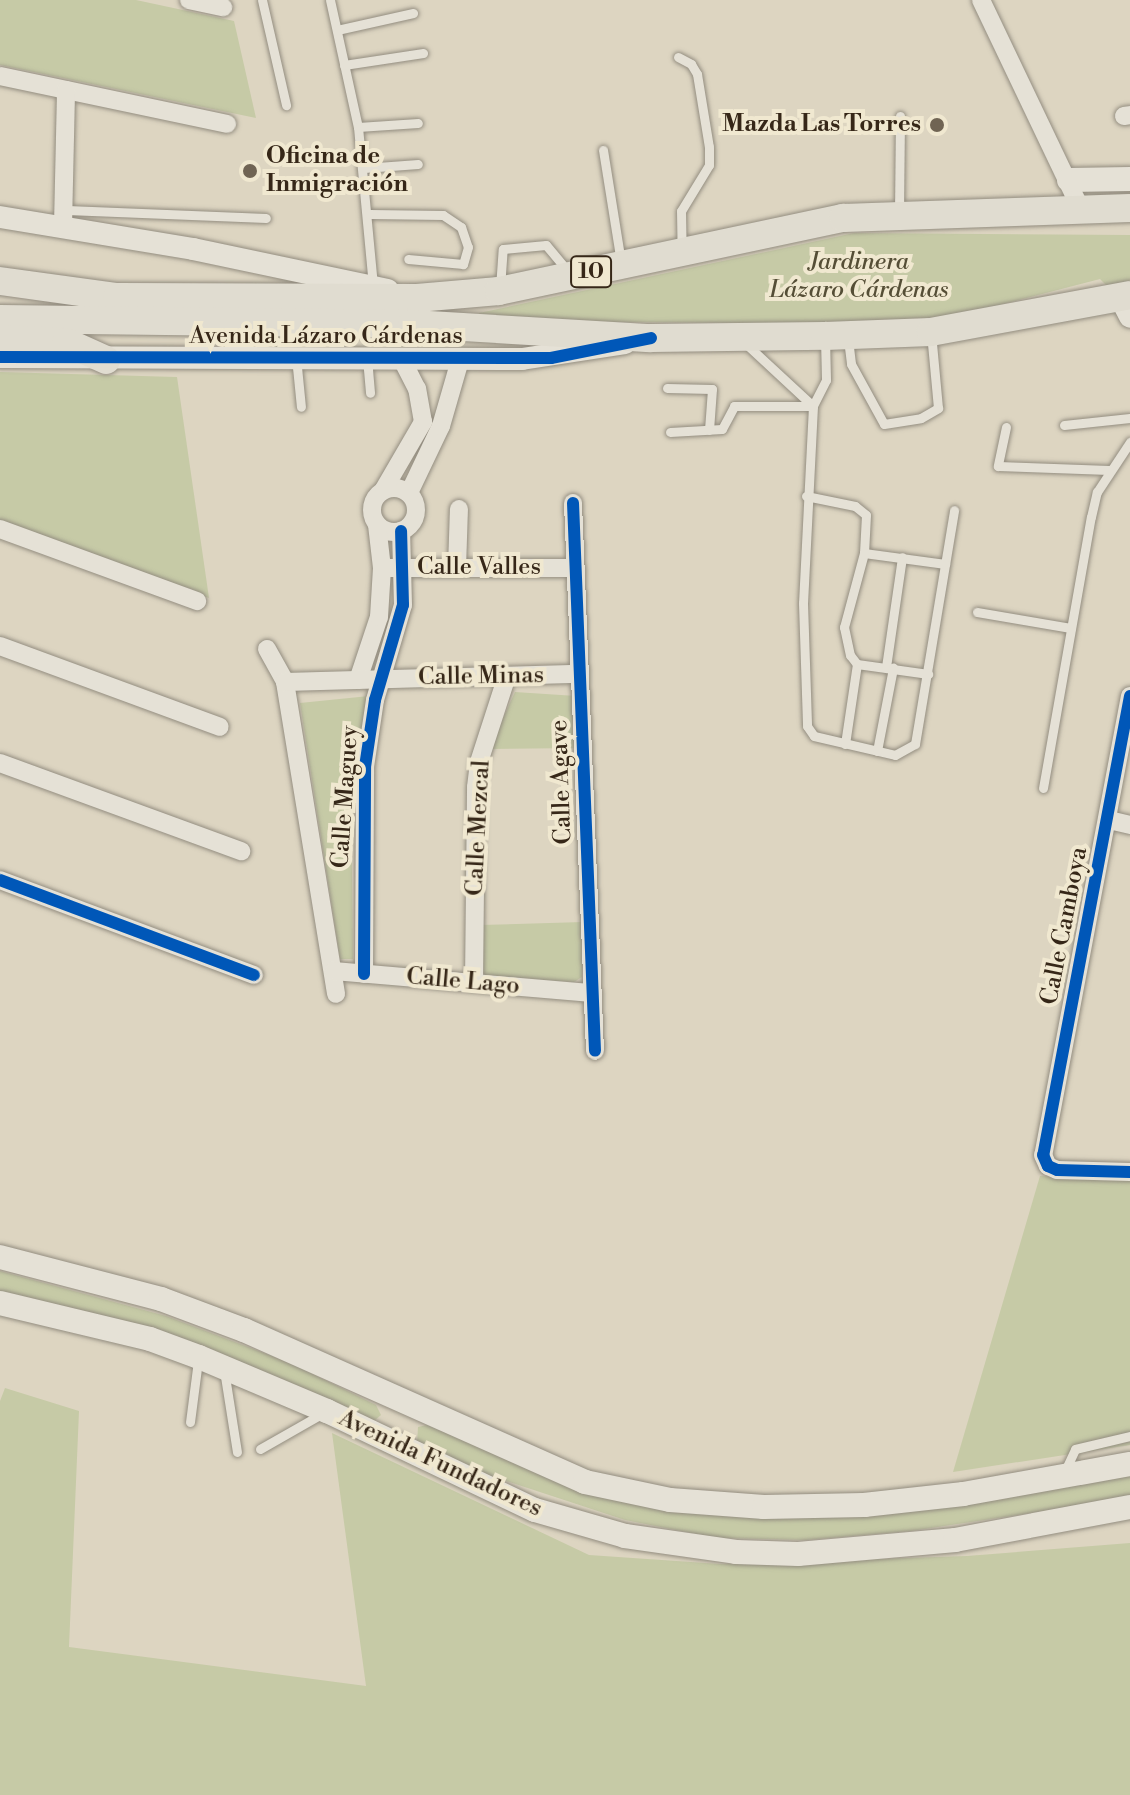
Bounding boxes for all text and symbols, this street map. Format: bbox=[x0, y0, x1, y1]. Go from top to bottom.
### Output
place label: Mazda Las Torres bbox=[722, 111, 921, 139]
marker: Mazda Las Torres bbox=[928, 116, 946, 134]
place label: Oficina de Inmigración bbox=[266, 143, 408, 199]
marker: Oficina de Inmigración bbox=[241, 162, 259, 180]
park label: Jardinera Lázaro Cárdenas bbox=[769, 249, 949, 305]
road number: 10 bbox=[569, 254, 613, 290]
street label: Avenida Lázaro Cárdenas bbox=[189, 323, 463, 351]
street label: Calle Valles bbox=[417, 554, 541, 582]
street label: Calle Minas bbox=[418, 662, 544, 692]
street label: Calle Agave bbox=[545, 719, 579, 845]
street label: Calle Maguey bbox=[327, 725, 365, 869]
street label: Calle Mezcal bbox=[461, 759, 497, 897]
street label: Calle Camboya bbox=[1036, 845, 1094, 1007]
street label: Calle Lago bbox=[405, 963, 521, 1001]
street label: Avenida Fundadores bbox=[334, 1404, 546, 1524]

